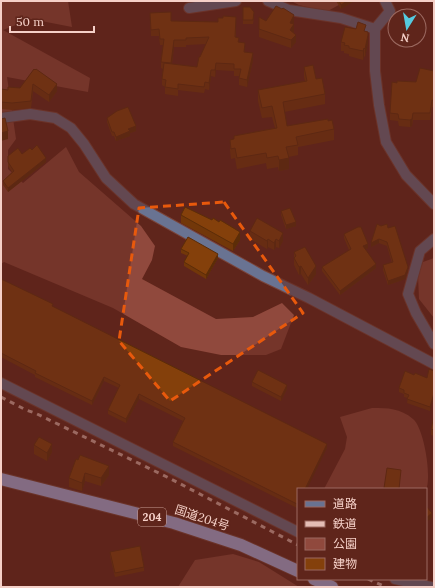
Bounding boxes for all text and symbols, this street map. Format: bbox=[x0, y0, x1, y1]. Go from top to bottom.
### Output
scale bar bbox=[10, 8, 94, 34]
north arrow bbox=[387, 8, 427, 48]
text: 50 m bbox=[16, 14, 44, 29]
text: N bbox=[399, 30, 411, 46]
legend bbox=[297, 488, 427, 580]
text: 道路 bbox=[333, 496, 357, 511]
street label: 国道204号 bbox=[173, 502, 231, 533]
road number: 204 bbox=[138, 508, 166, 526]
text: 鉄道 bbox=[333, 516, 357, 531]
text: 公園 bbox=[333, 536, 357, 551]
text: 建物 bbox=[333, 556, 357, 571]

